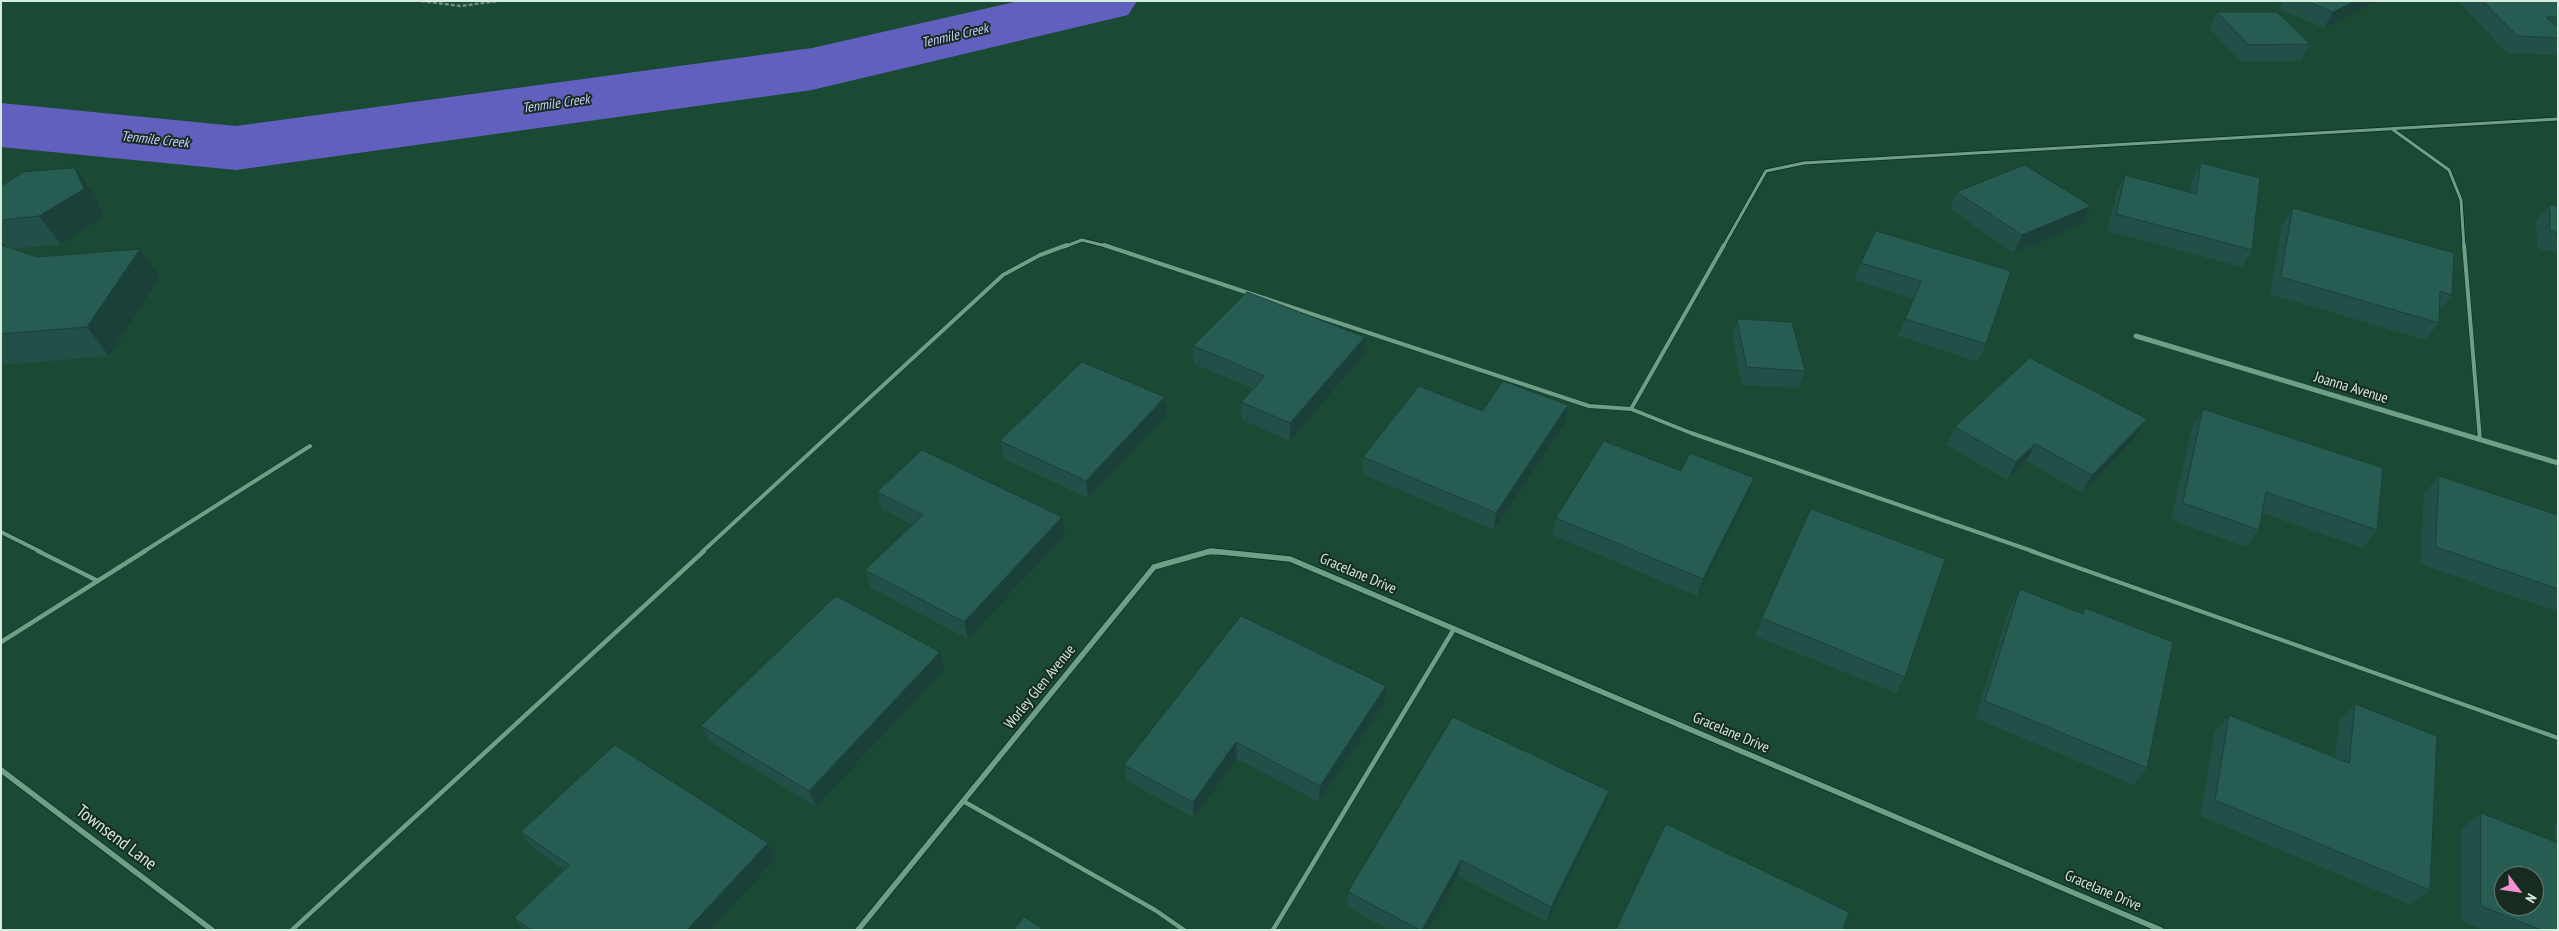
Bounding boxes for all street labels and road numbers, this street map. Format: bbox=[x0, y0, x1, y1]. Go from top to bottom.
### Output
street label: Joanna Avenue bbox=[2312, 368, 2390, 408]
street label: Gracelane Drive bbox=[1317, 550, 1399, 598]
street label: Worley Glen Avenue bbox=[1001, 641, 1079, 733]
street label: Gracelane Drive bbox=[1690, 709, 1772, 757]
street label: Townsend Lane bbox=[72, 801, 160, 875]
street label: Gracelane Drive bbox=[2062, 867, 2144, 915]

